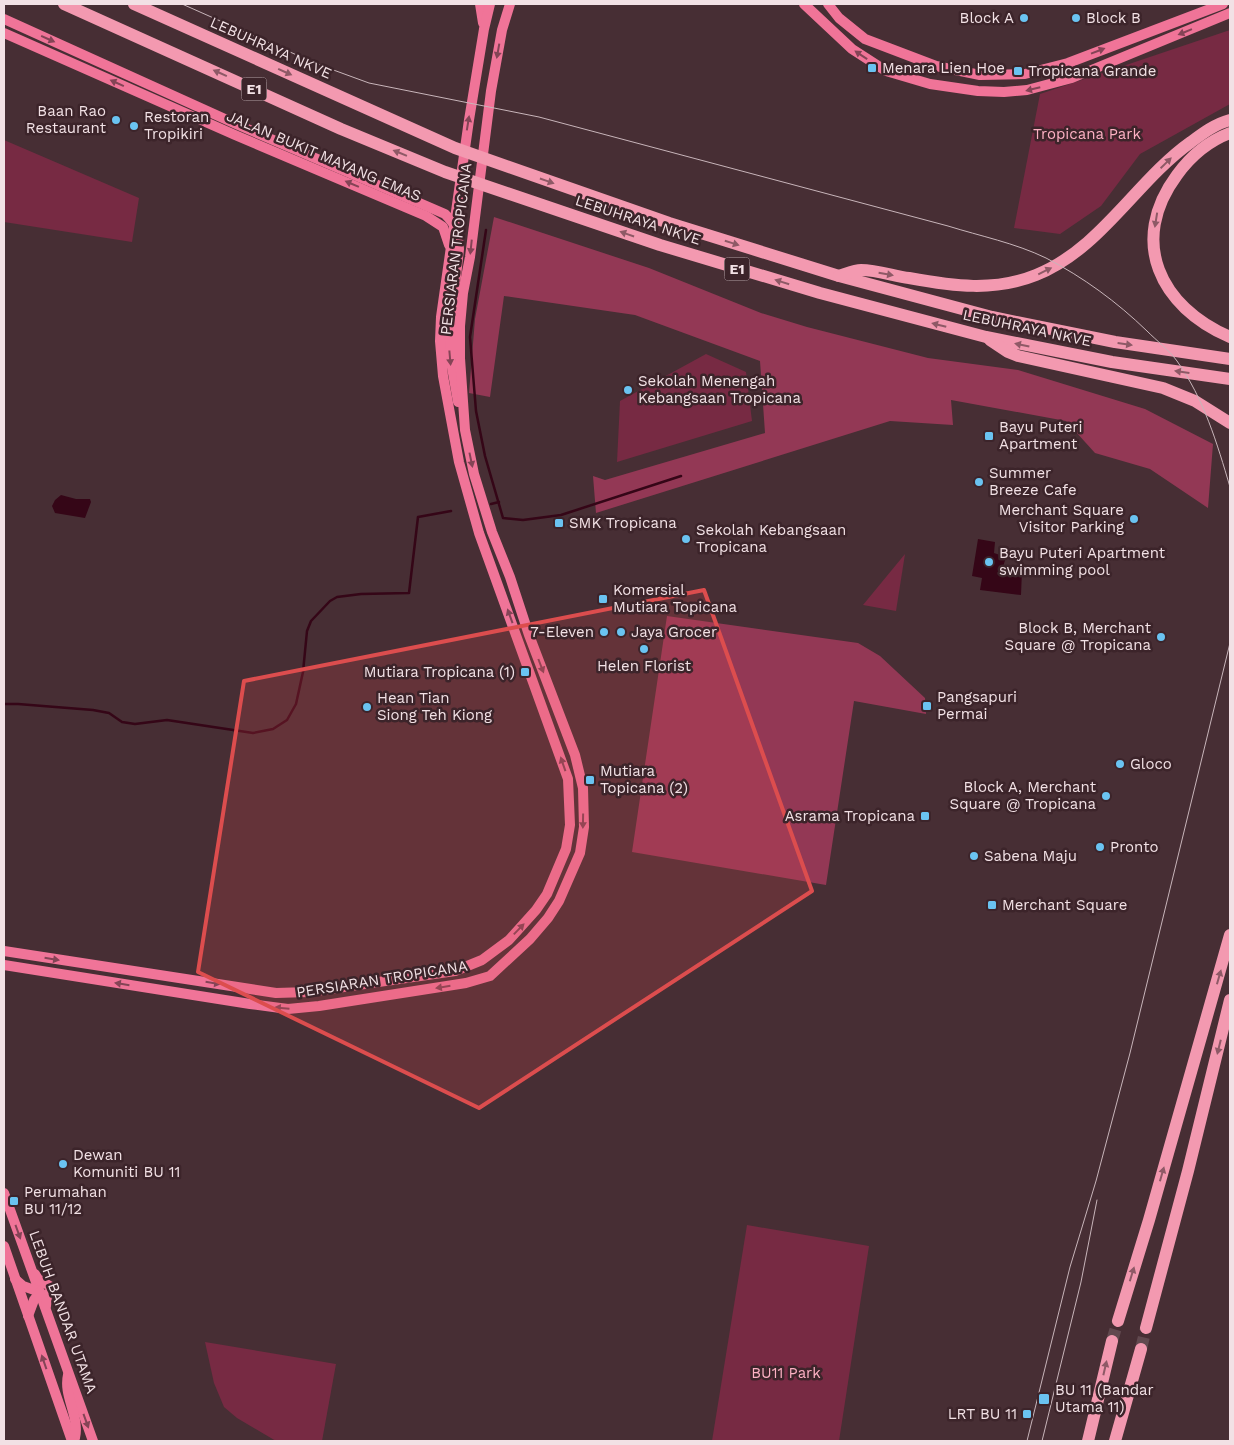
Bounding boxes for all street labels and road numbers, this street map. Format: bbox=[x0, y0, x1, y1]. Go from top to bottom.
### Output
street label: LEBUHRAYA NKVE bbox=[207, 13, 335, 83]
road number: E1 bbox=[242, 78, 266, 100]
street label: JALAN BUKIT MAYANG EMAS bbox=[224, 107, 424, 205]
street label: PERSIARAN TROPICANA bbox=[437, 162, 475, 336]
street label: LEBUHRAYA NKVE bbox=[573, 191, 703, 249]
road number: E1 bbox=[724, 258, 750, 280]
street label: LEBUHRAYA NKVE bbox=[961, 306, 1093, 350]
street label: PERSIARAN TROPICANA bbox=[295, 957, 469, 1001]
street label: LEBUH BANDAR UTAMA bbox=[25, 1228, 101, 1396]

